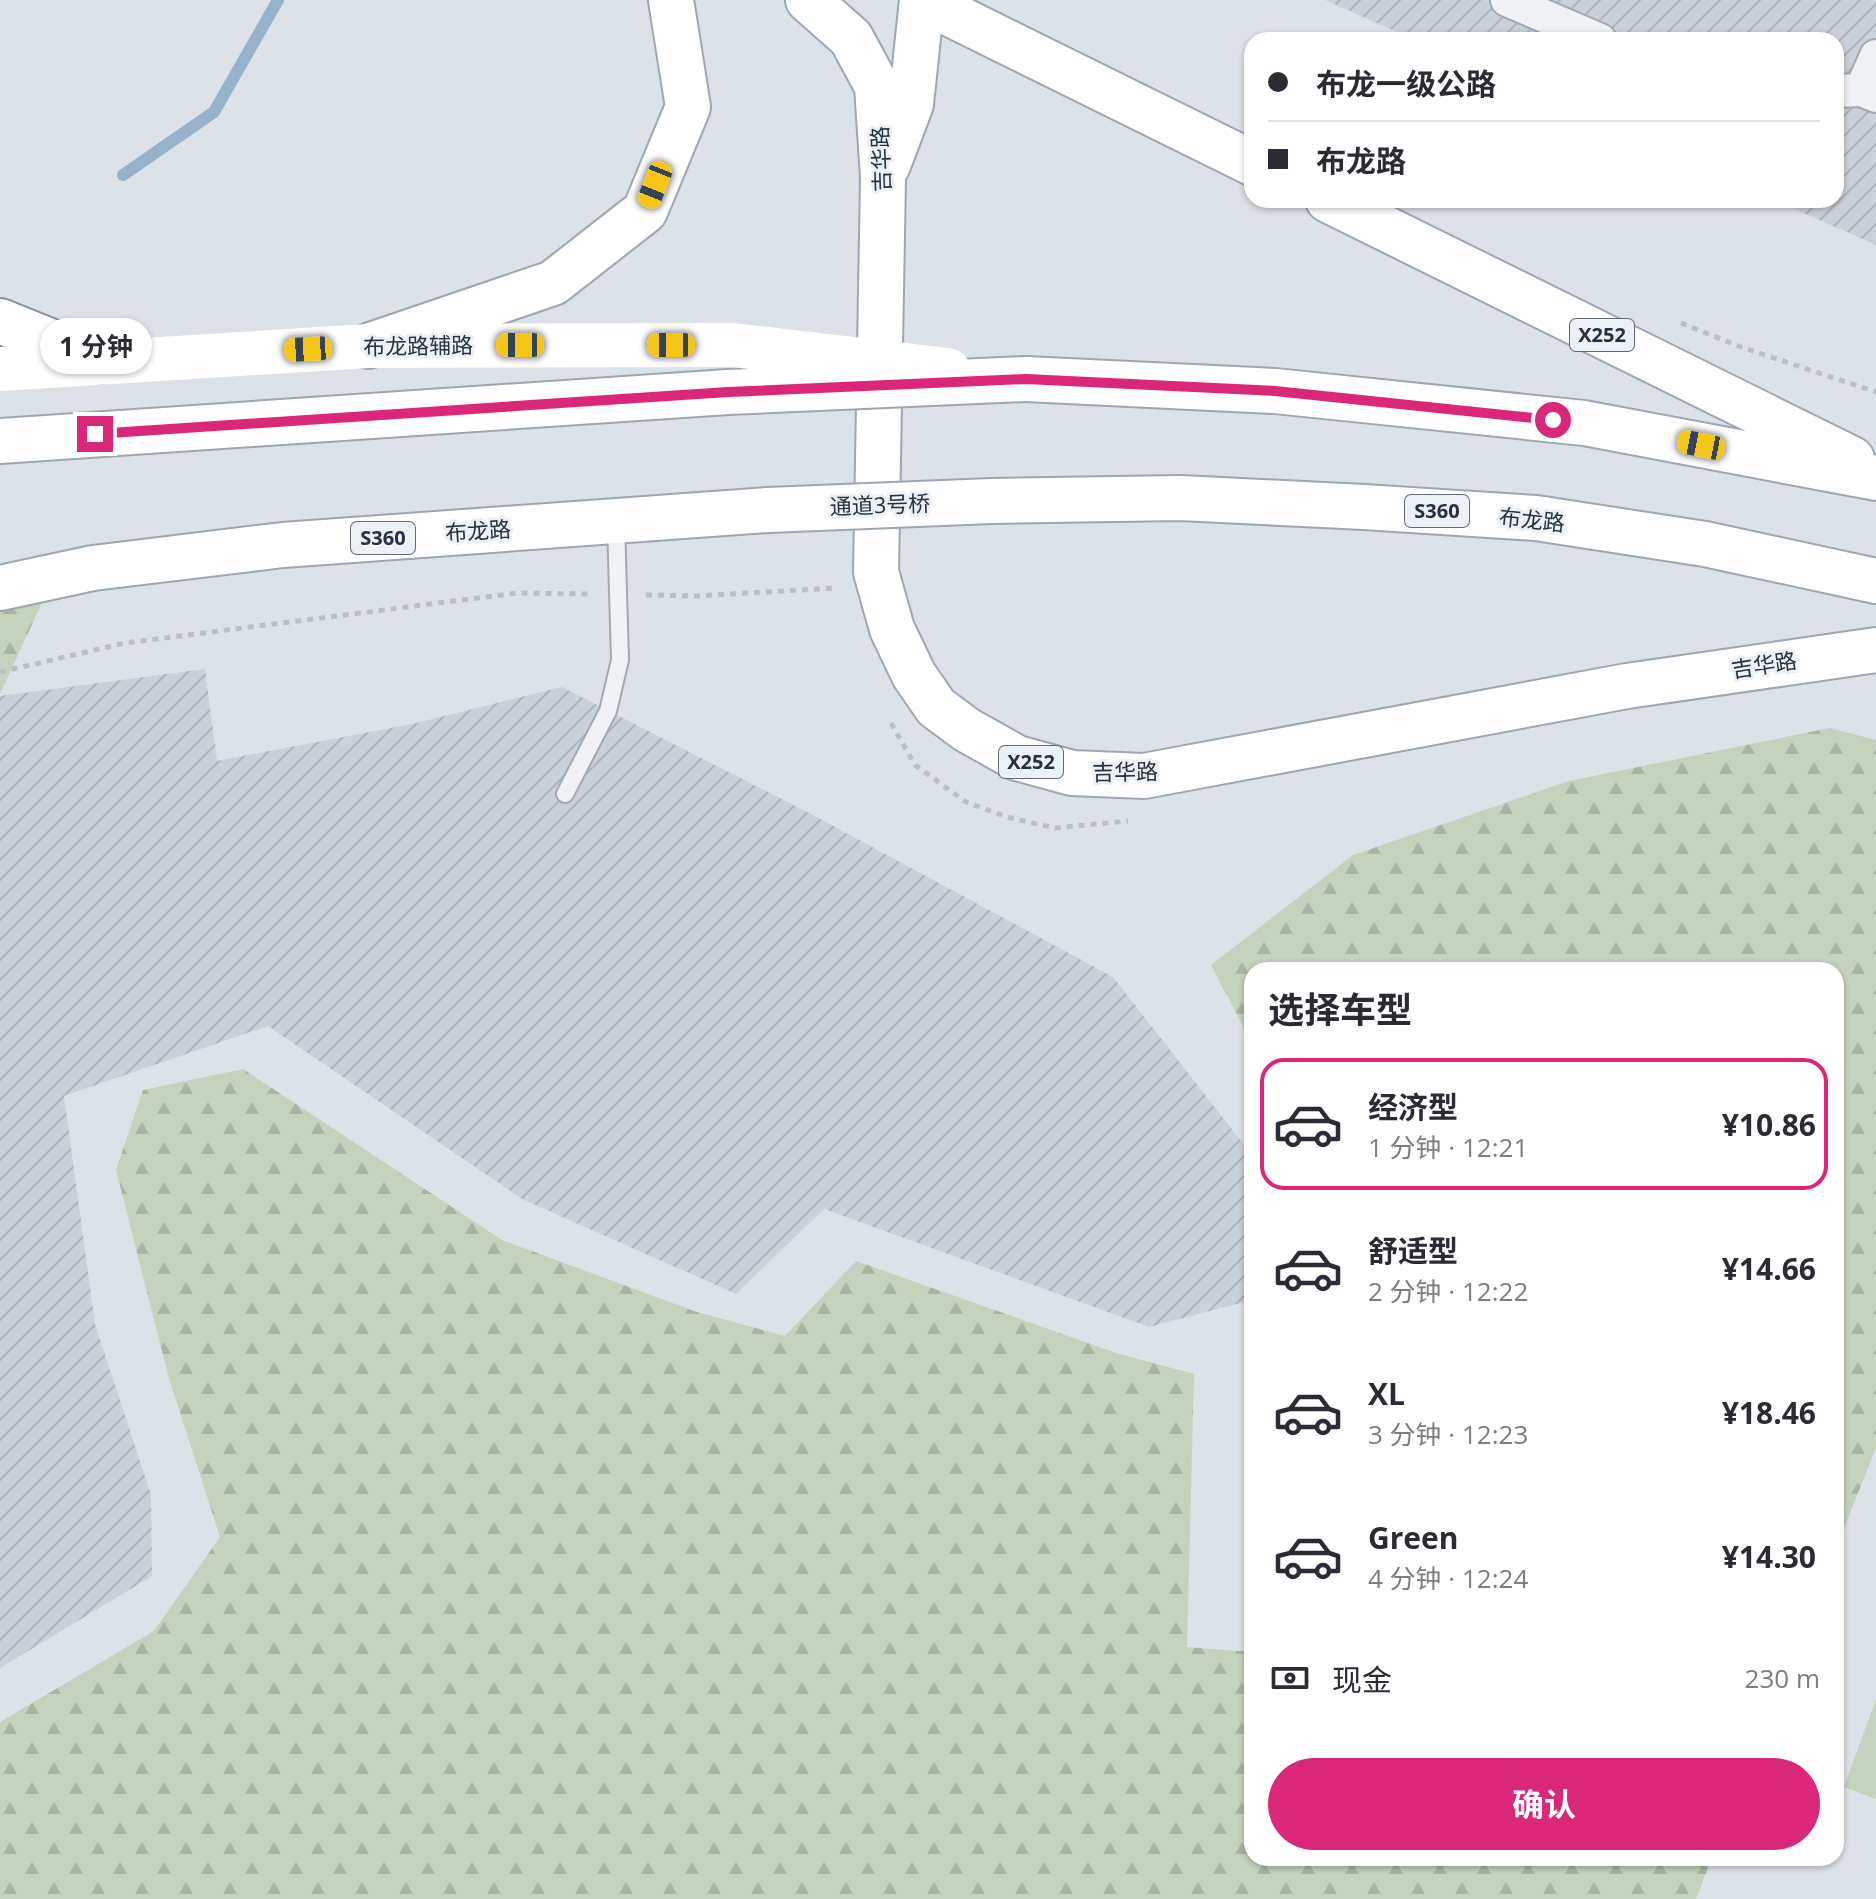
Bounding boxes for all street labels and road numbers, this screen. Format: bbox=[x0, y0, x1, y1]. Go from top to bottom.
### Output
street label: 吉华路 bbox=[864, 126, 896, 193]
road number: X252 bbox=[1570, 319, 1634, 351]
street label: 布龙路辅路 bbox=[363, 329, 473, 361]
street label: 通道3号桥 bbox=[829, 487, 931, 521]
road number: S360 bbox=[1405, 495, 1469, 527]
street label: 布龙路 bbox=[1498, 501, 1566, 537]
street label: 布龙路 bbox=[444, 513, 512, 547]
road number: S360 bbox=[351, 522, 415, 554]
street label: 吉华路 bbox=[1729, 644, 1799, 684]
road number: X252 bbox=[999, 746, 1063, 778]
street label: 吉华路 bbox=[1092, 755, 1158, 787]

